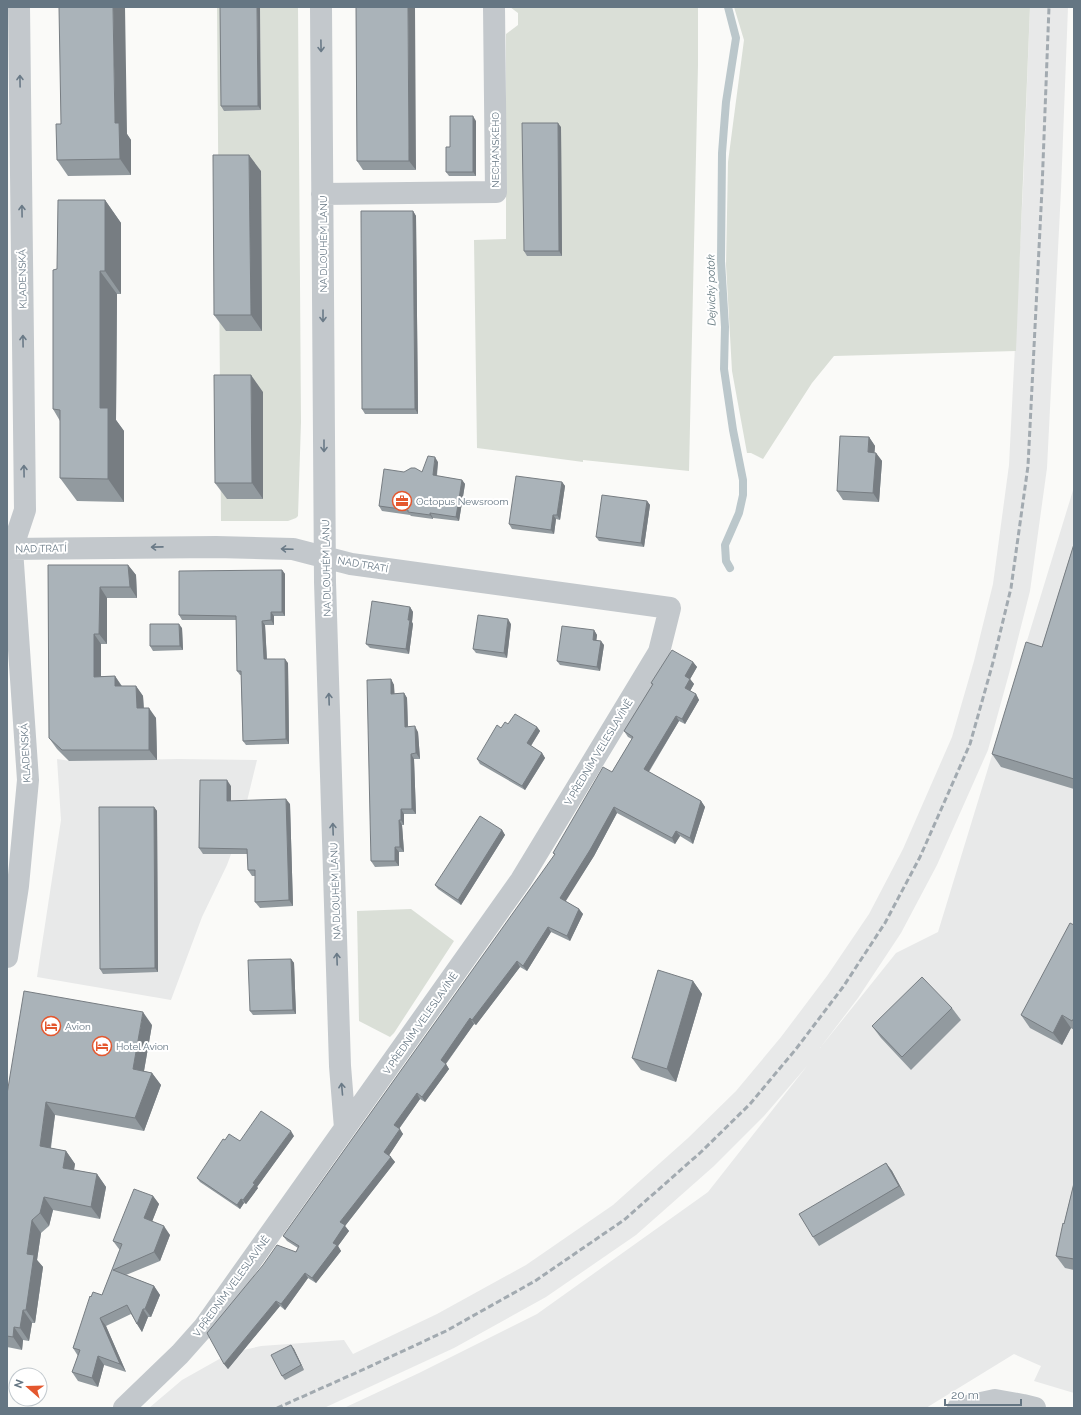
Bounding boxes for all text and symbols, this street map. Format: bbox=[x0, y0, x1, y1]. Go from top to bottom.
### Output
one-way arrow bbox=[317, 39, 325, 52]
one-way arrow bbox=[16, 75, 24, 88]
street label: NECHANSKÉHO bbox=[490, 112, 501, 188]
street label: NA DLOUHÉM LÁNU bbox=[318, 195, 329, 293]
one-way arrow bbox=[18, 205, 25, 218]
street label: KLADENSKÁ bbox=[16, 249, 29, 309]
water label: Dejvický potok bbox=[704, 254, 719, 326]
one-way arrow bbox=[319, 309, 327, 322]
one-way arrow bbox=[19, 335, 27, 348]
one-way arrow bbox=[320, 439, 328, 452]
one-way arrow bbox=[20, 465, 28, 478]
office icon: Octopus Newsroom bbox=[391, 490, 413, 512]
place label: Octopus Newsroom bbox=[416, 496, 508, 507]
street label: NA DLOUHÉM LÁNU bbox=[320, 519, 333, 617]
street label: NAD TRATÍ bbox=[15, 543, 67, 554]
one-way arrow bbox=[151, 543, 164, 551]
one-way arrow bbox=[281, 545, 294, 552]
street label: NAD TRATÍ bbox=[337, 555, 390, 574]
one-way arrow bbox=[325, 693, 333, 706]
street label: V PŘEDNÍM VELESLAVÍNĚ bbox=[562, 697, 635, 807]
street label: KLADENSKÁ bbox=[18, 723, 33, 783]
one-way arrow bbox=[329, 823, 336, 836]
street label: NA DLOUHÉM LÁNU bbox=[328, 842, 343, 940]
one-way arrow bbox=[333, 953, 340, 966]
street label: V PŘEDNÍM VELESLAVÍNĚ bbox=[381, 970, 460, 1076]
hotel icon: Avion bbox=[40, 1015, 62, 1037]
place label: Avion bbox=[65, 1021, 91, 1032]
hotel icon: Hotel Avion bbox=[91, 1035, 113, 1057]
place label: Hotel Avion bbox=[116, 1041, 169, 1052]
one-way arrow bbox=[338, 1083, 345, 1096]
street label: V PŘEDNÍM VELESLAVÍNĚ bbox=[191, 1234, 272, 1339]
north arrow bbox=[8, 1367, 48, 1407]
text: N bbox=[12, 1378, 27, 1390]
scale bar bbox=[945, 1381, 1021, 1407]
text: 20 m bbox=[951, 1388, 979, 1402]

